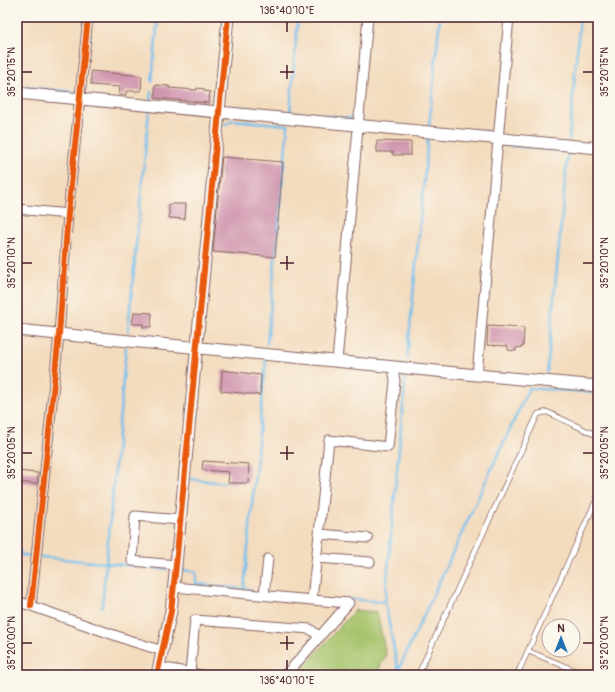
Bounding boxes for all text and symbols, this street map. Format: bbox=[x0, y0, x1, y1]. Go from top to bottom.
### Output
text: 136°40'10"E bbox=[260, 5, 314, 17]
text: 35°20'15"N bbox=[6, 47, 18, 97]
text: 35°20'15"N bbox=[599, 47, 611, 97]
text: 35°20'10"N bbox=[6, 237, 18, 289]
text: 35°20'10"N bbox=[599, 237, 611, 289]
text: 35°20'05"N bbox=[6, 426, 18, 479]
text: 35°20'05"N bbox=[599, 426, 611, 479]
text: 35°20'00"N bbox=[6, 616, 18, 670]
text: 35°20'00"N bbox=[599, 616, 611, 670]
north arrow bbox=[541, 618, 581, 658]
text: N bbox=[557, 622, 565, 635]
text: 136°40'10"E bbox=[260, 675, 314, 687]

